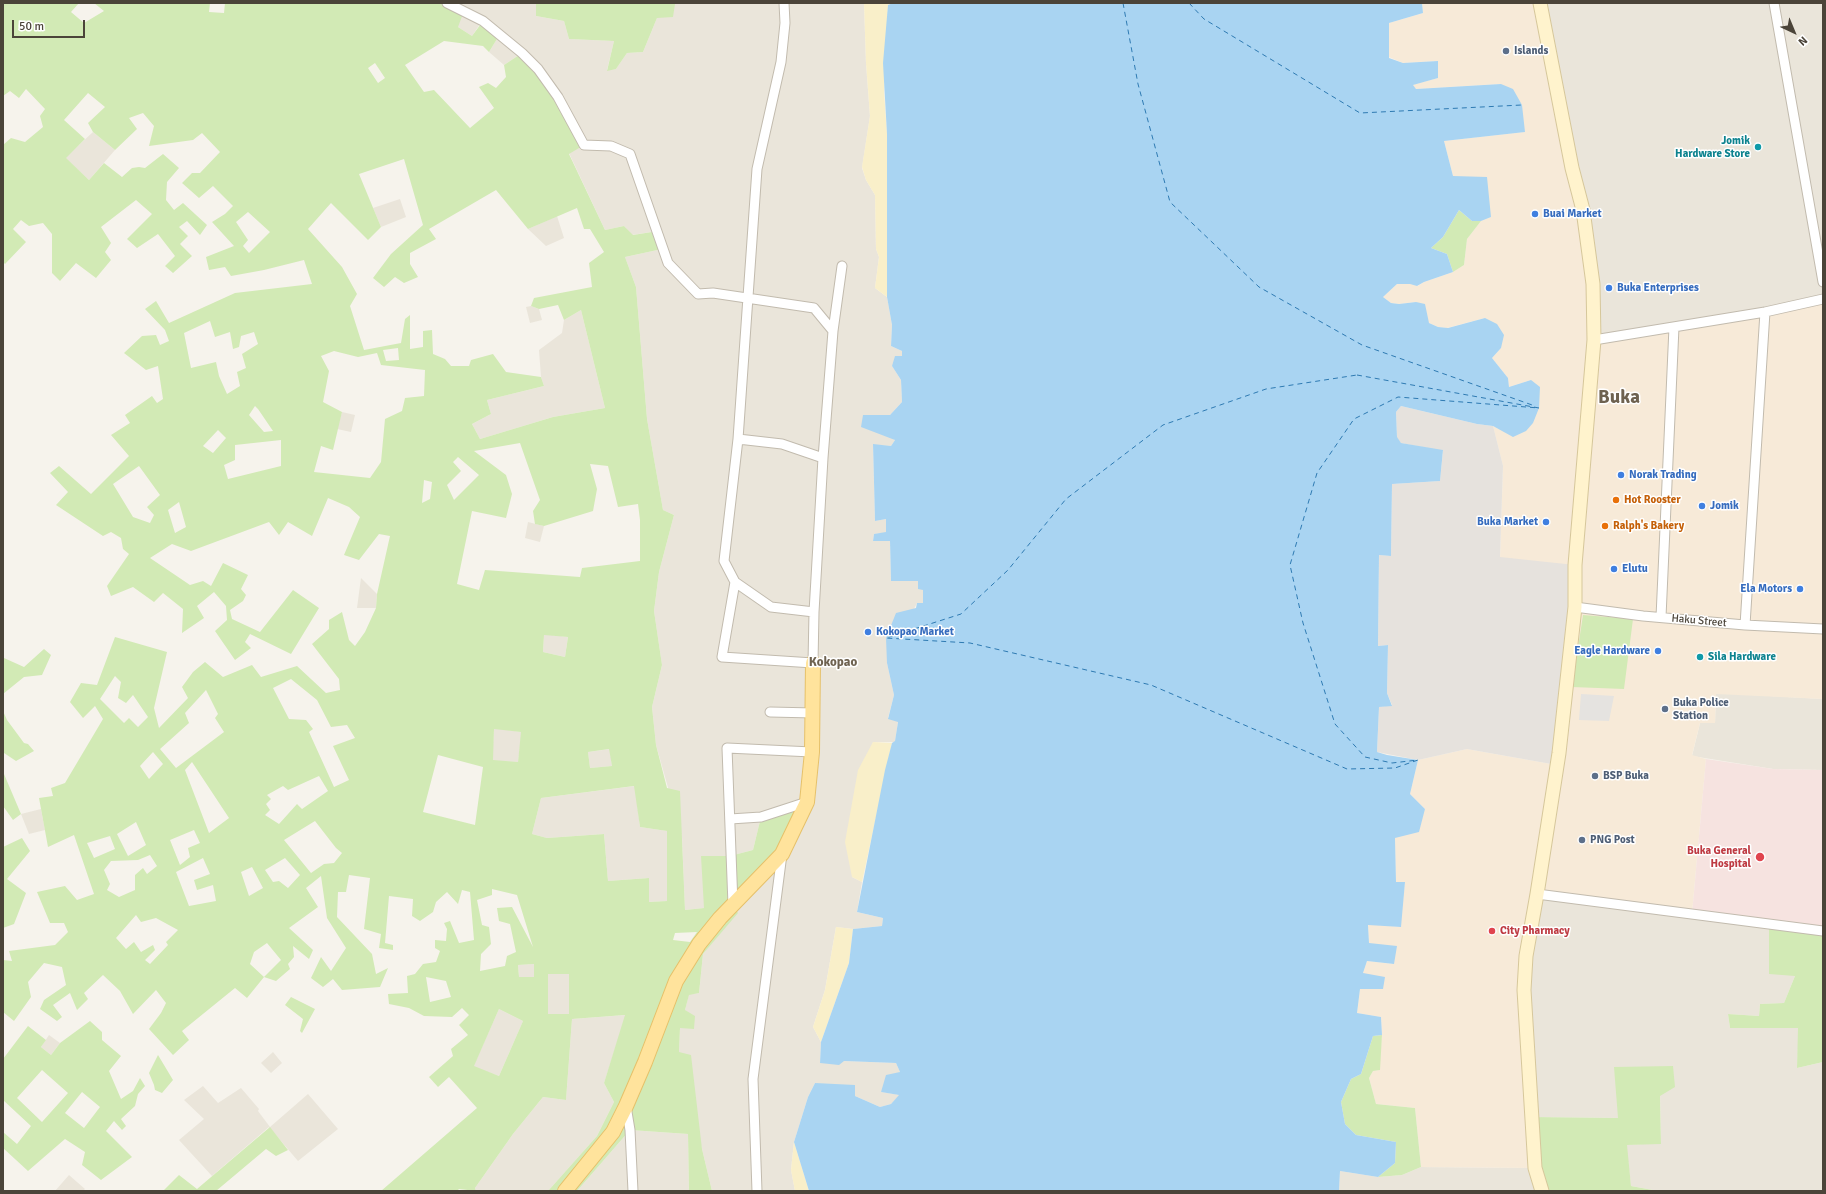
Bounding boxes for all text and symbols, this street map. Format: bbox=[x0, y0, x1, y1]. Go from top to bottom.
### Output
scale bar bbox=[14, 12, 87, 38]
north arrow bbox=[1774, 12, 1814, 52]
text: 50 m bbox=[19, 19, 44, 34]
text: N bbox=[1795, 34, 1810, 48]
place label: Islands bbox=[1514, 44, 1548, 58]
marker: Islands bbox=[1501, 46, 1511, 56]
place label: Jomik Hardware Store bbox=[1675, 134, 1750, 160]
marker: Jomik Hardware Store bbox=[1753, 142, 1763, 152]
place label: Buai Market bbox=[1543, 207, 1602, 221]
marker: Buai Market bbox=[1530, 209, 1540, 219]
place label: Buka Enterprises bbox=[1617, 281, 1699, 295]
marker: Buka Enterprises bbox=[1604, 283, 1614, 293]
district label: Buka bbox=[1598, 387, 1640, 409]
place label: Norak Trading bbox=[1629, 468, 1697, 482]
marker: Norak Trading bbox=[1616, 470, 1626, 480]
place label: Hot Rooster bbox=[1624, 493, 1681, 507]
marker: Hot Rooster bbox=[1611, 495, 1621, 505]
place label: Jomik bbox=[1710, 499, 1739, 513]
marker: Jomik bbox=[1697, 501, 1707, 511]
place label: Buka Market bbox=[1477, 515, 1538, 529]
marker: Buka Market bbox=[1541, 517, 1551, 527]
place label: Ralph's Bakery bbox=[1613, 519, 1684, 533]
marker: Ralph's Bakery bbox=[1600, 521, 1610, 531]
place label: Elutu bbox=[1622, 562, 1648, 576]
marker: Elutu bbox=[1609, 564, 1619, 574]
place label: Ela Motors bbox=[1740, 582, 1792, 596]
marker: Ela Motors bbox=[1795, 584, 1805, 594]
street label: Haku Street bbox=[1671, 612, 1727, 630]
place label: Kokopao Market bbox=[876, 625, 954, 639]
marker: Kokopao Market bbox=[863, 627, 873, 637]
place label: Eagle Hardware bbox=[1574, 644, 1650, 658]
marker: Eagle Hardware bbox=[1653, 646, 1663, 656]
place label: Sila Hardware bbox=[1708, 650, 1776, 664]
marker: Sila Hardware bbox=[1695, 652, 1705, 662]
district label: Kokopao bbox=[809, 655, 857, 671]
place label: Buka Police Station bbox=[1673, 696, 1729, 722]
marker: Buka Police Station bbox=[1660, 704, 1670, 714]
place label: BSP Buka bbox=[1603, 769, 1649, 783]
marker: BSP Buka bbox=[1590, 771, 1600, 781]
place label: PNG Post bbox=[1590, 833, 1635, 847]
marker: PNG Post bbox=[1577, 835, 1587, 845]
place label: Buka General Hospital bbox=[1687, 844, 1751, 870]
marker: Buka General Hospital bbox=[1754, 851, 1766, 863]
place label: City Pharmacy bbox=[1500, 924, 1570, 938]
marker: City Pharmacy bbox=[1487, 926, 1497, 936]

